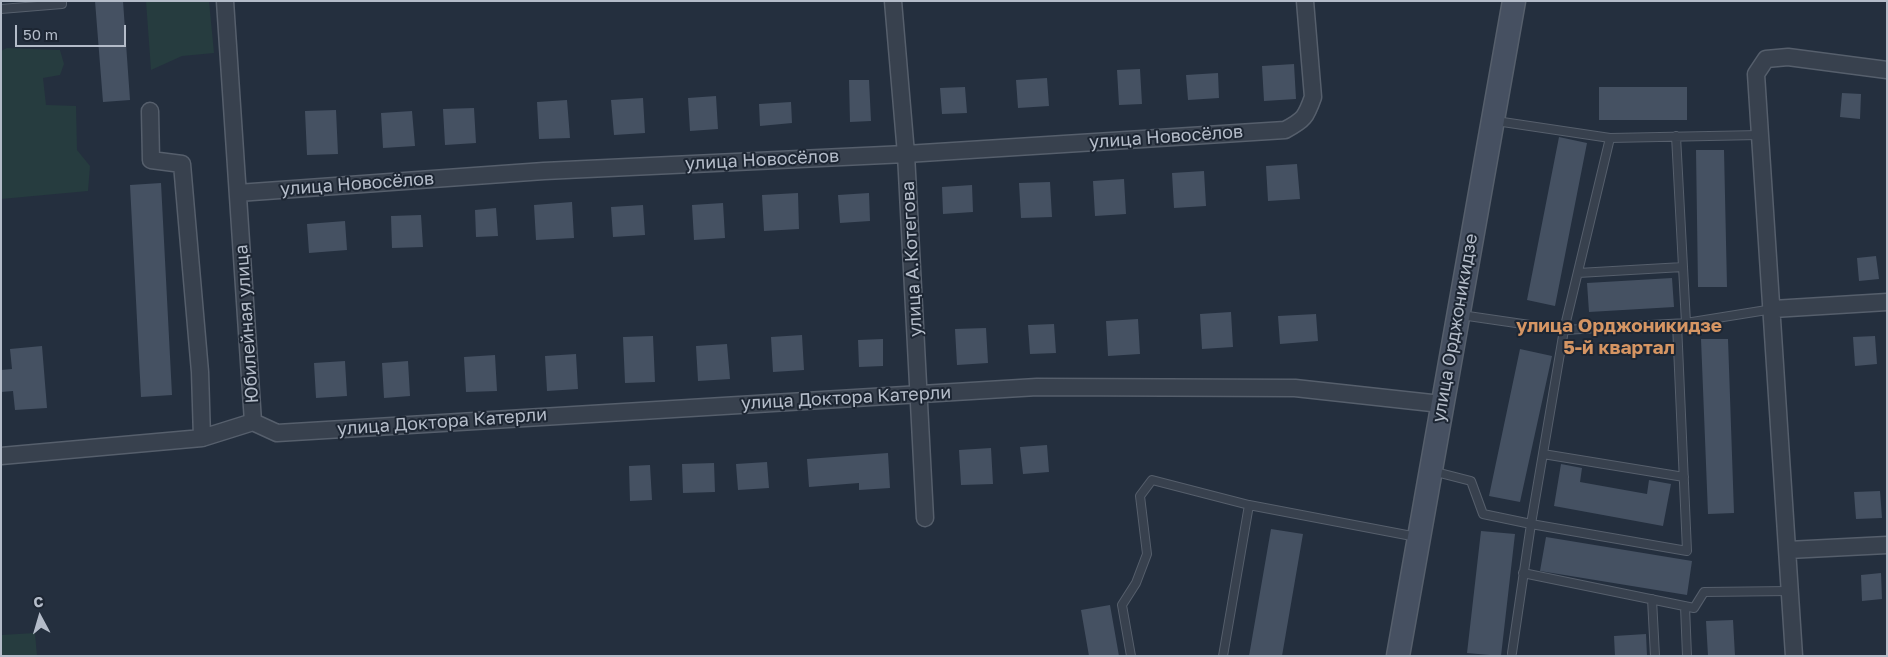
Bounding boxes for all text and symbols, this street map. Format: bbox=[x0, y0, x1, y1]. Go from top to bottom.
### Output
scale bar bbox=[18, 15, 129, 47]
text: 50 m bbox=[23, 25, 58, 43]
street label: улица Новосёлов bbox=[1088, 121, 1244, 153]
street label: улица Новосёлов bbox=[684, 145, 840, 175]
street label: улица Новосёлов bbox=[279, 168, 435, 200]
street label: улица А.Котегова bbox=[897, 181, 927, 337]
street label: улица Орджоникидзе bbox=[1428, 232, 1482, 424]
street label: Юбилейная улица bbox=[231, 244, 263, 404]
district label: улица Орджоникидзе 5-й квартал bbox=[1516, 315, 1722, 359]
street label: улица Доктора Катерли bbox=[740, 382, 952, 414]
street label: улица Доктора Катерли bbox=[336, 404, 548, 440]
north arrow bbox=[15, 592, 65, 642]
text: С bbox=[33, 593, 44, 611]

